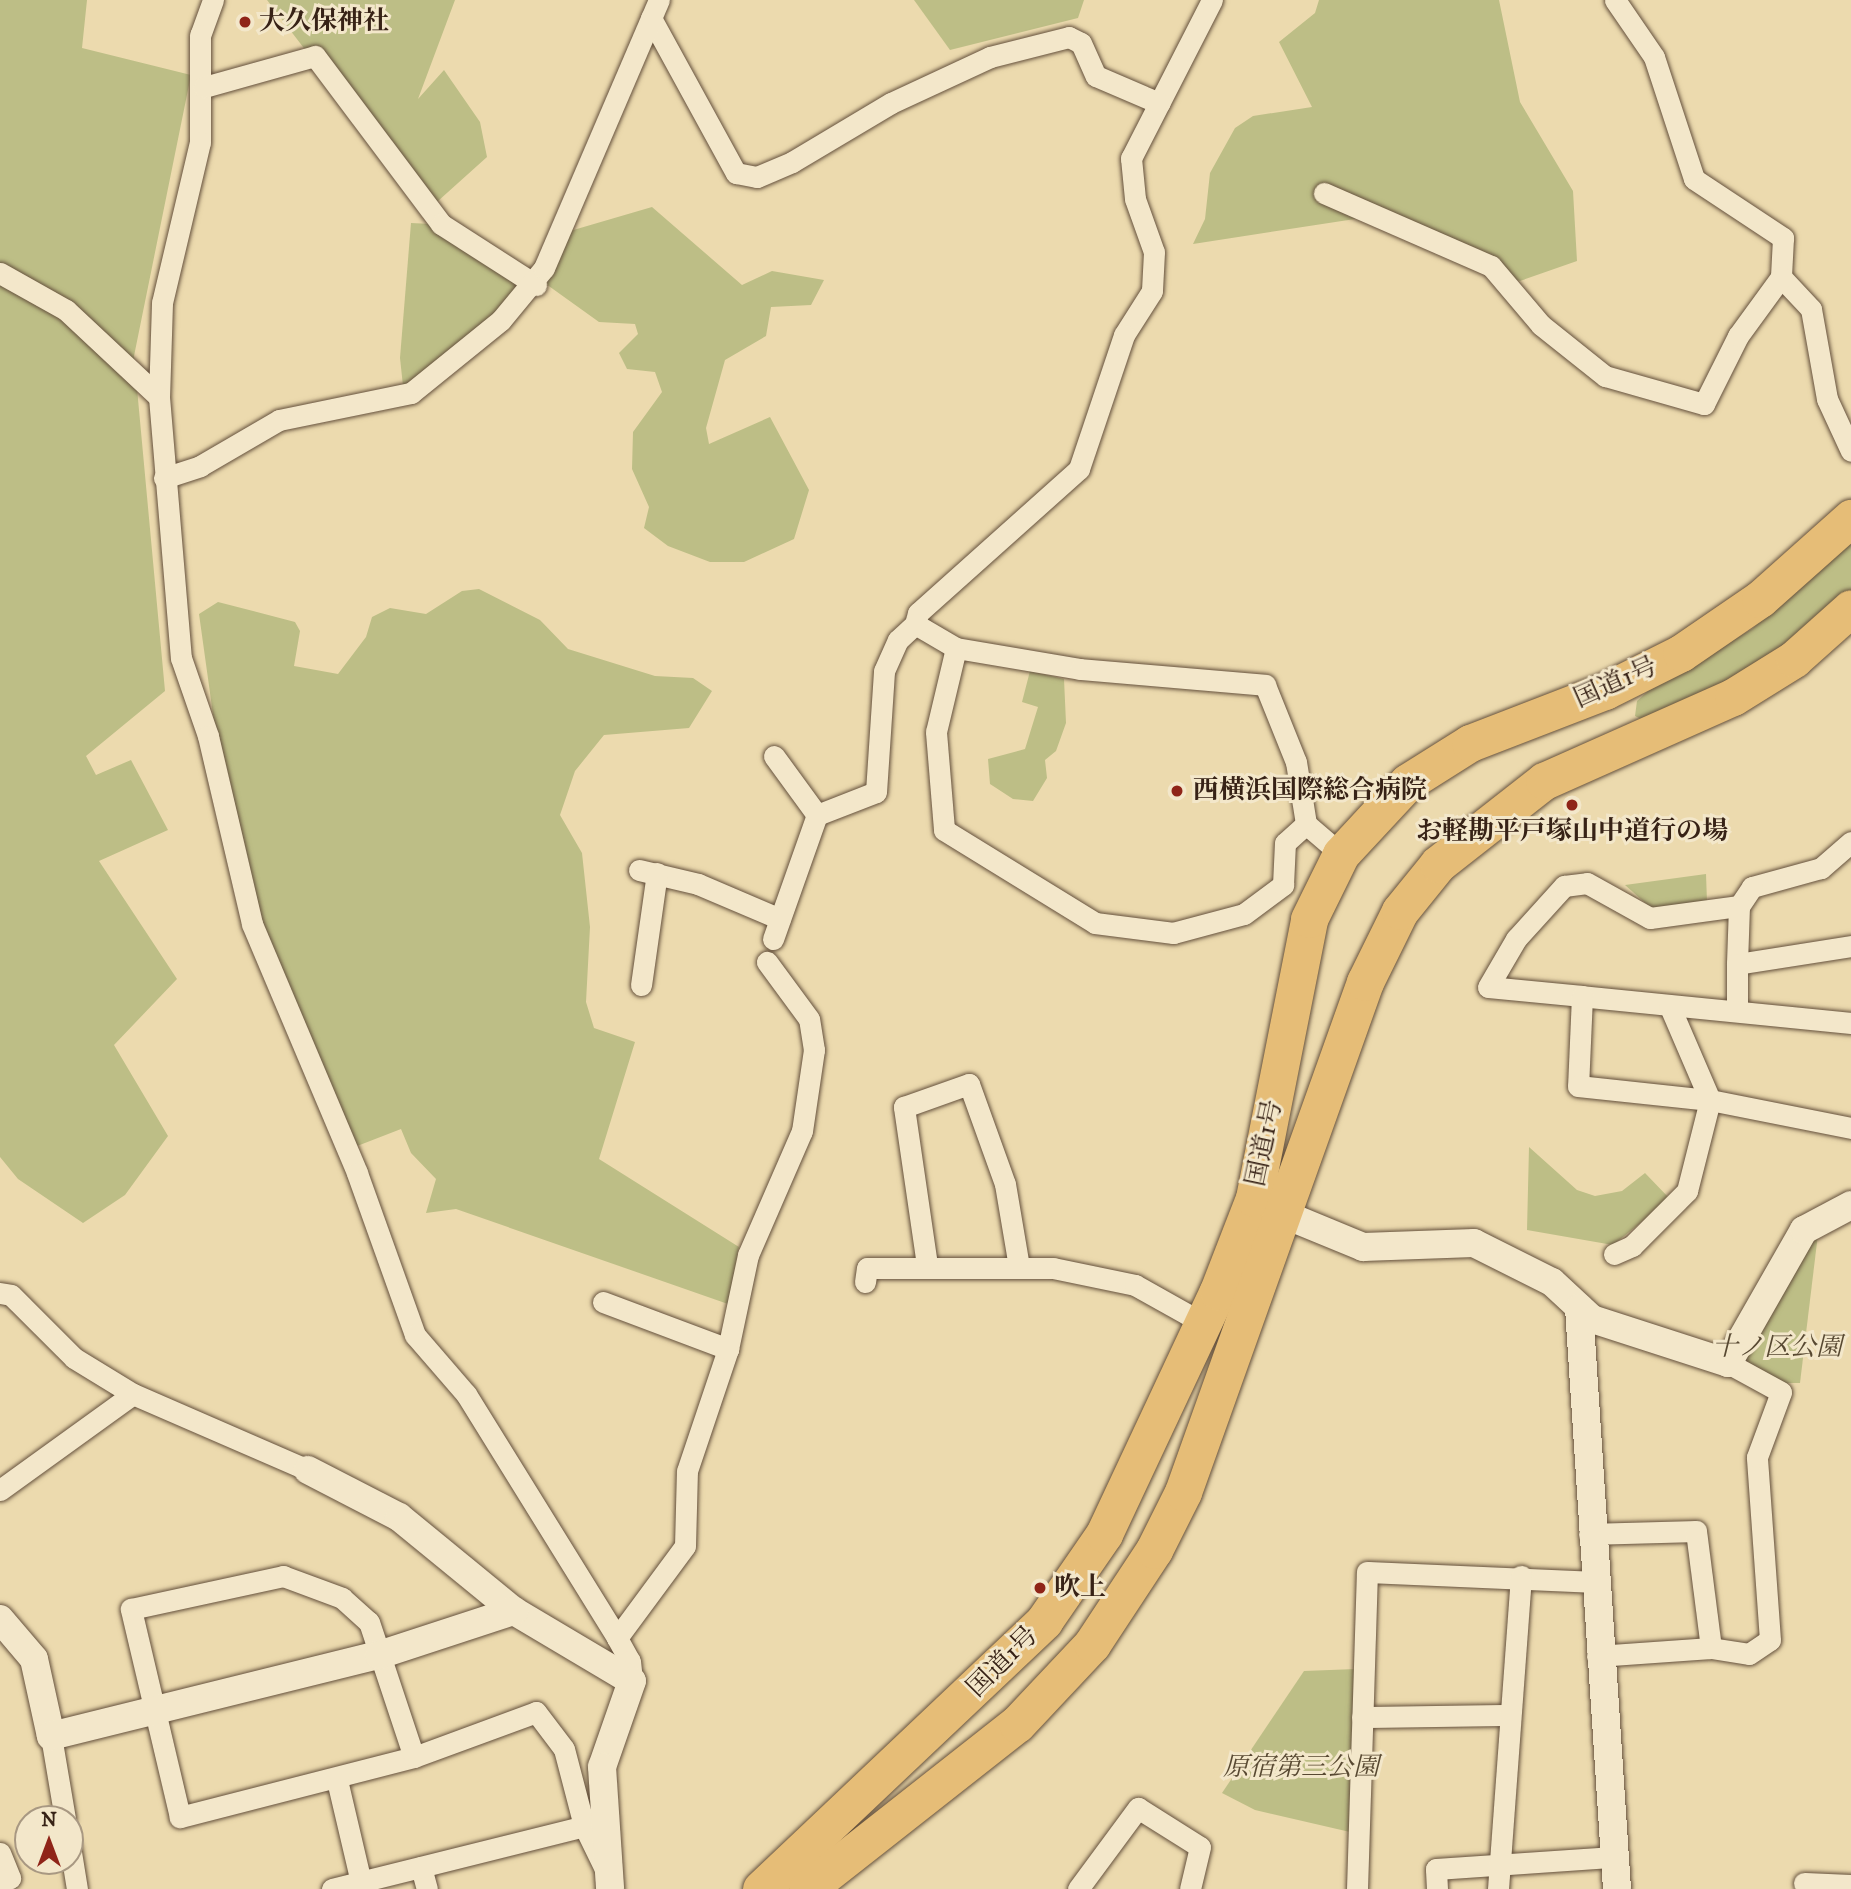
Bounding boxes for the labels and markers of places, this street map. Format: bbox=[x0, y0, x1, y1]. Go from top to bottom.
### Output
place label: 大久保神社 bbox=[259, 6, 389, 38]
marker: 大久保神社 bbox=[237, 14, 253, 30]
place label: 西横浜国際総合病院 bbox=[1193, 775, 1427, 807]
marker: 西横浜国際総合病院 bbox=[1167, 781, 1187, 801]
marker: お軽勘平戸塚山中道行の場 bbox=[1564, 797, 1580, 813]
place label: お軽勘平戸塚山中道行の場 bbox=[1416, 816, 1728, 848]
place label: 吹上 bbox=[1054, 1572, 1106, 1604]
marker: 吹上 bbox=[1032, 1580, 1048, 1596]

